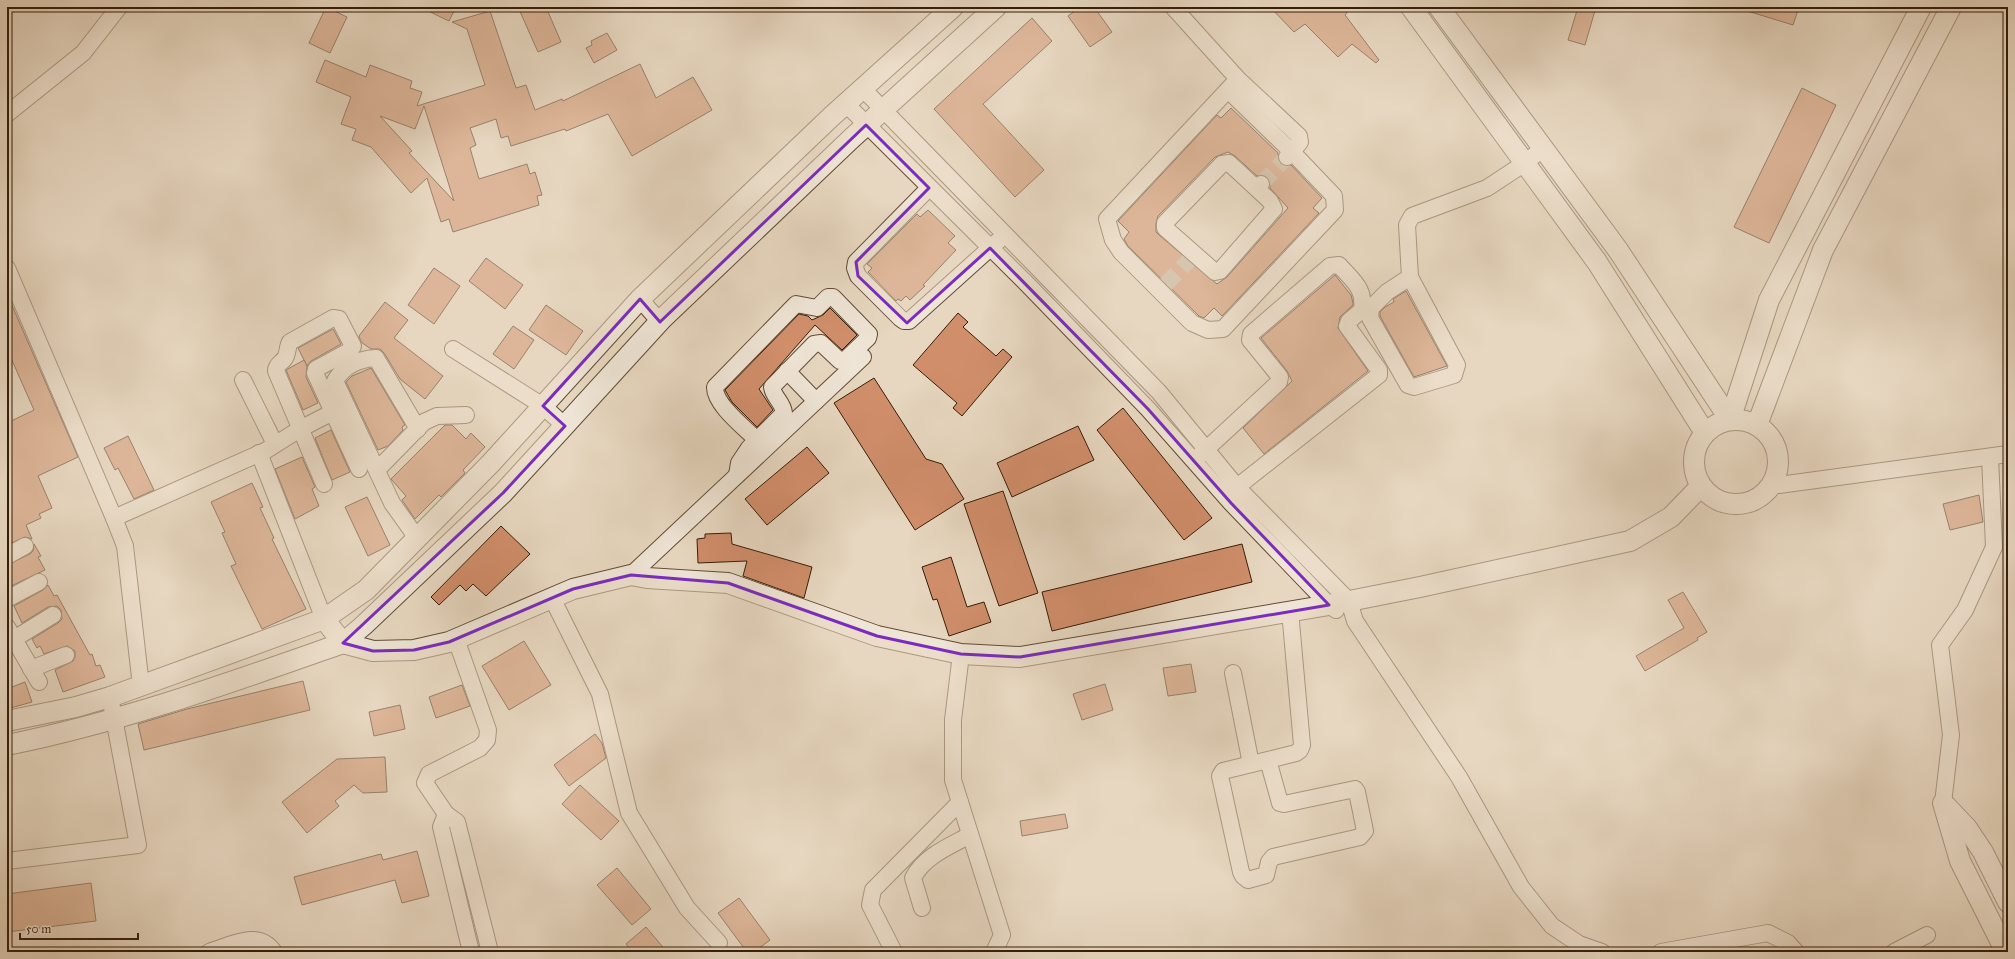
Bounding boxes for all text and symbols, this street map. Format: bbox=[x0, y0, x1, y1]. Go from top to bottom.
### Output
scale bar bbox=[20, 915, 138, 941]
text: 50 m bbox=[26, 922, 51, 936]

